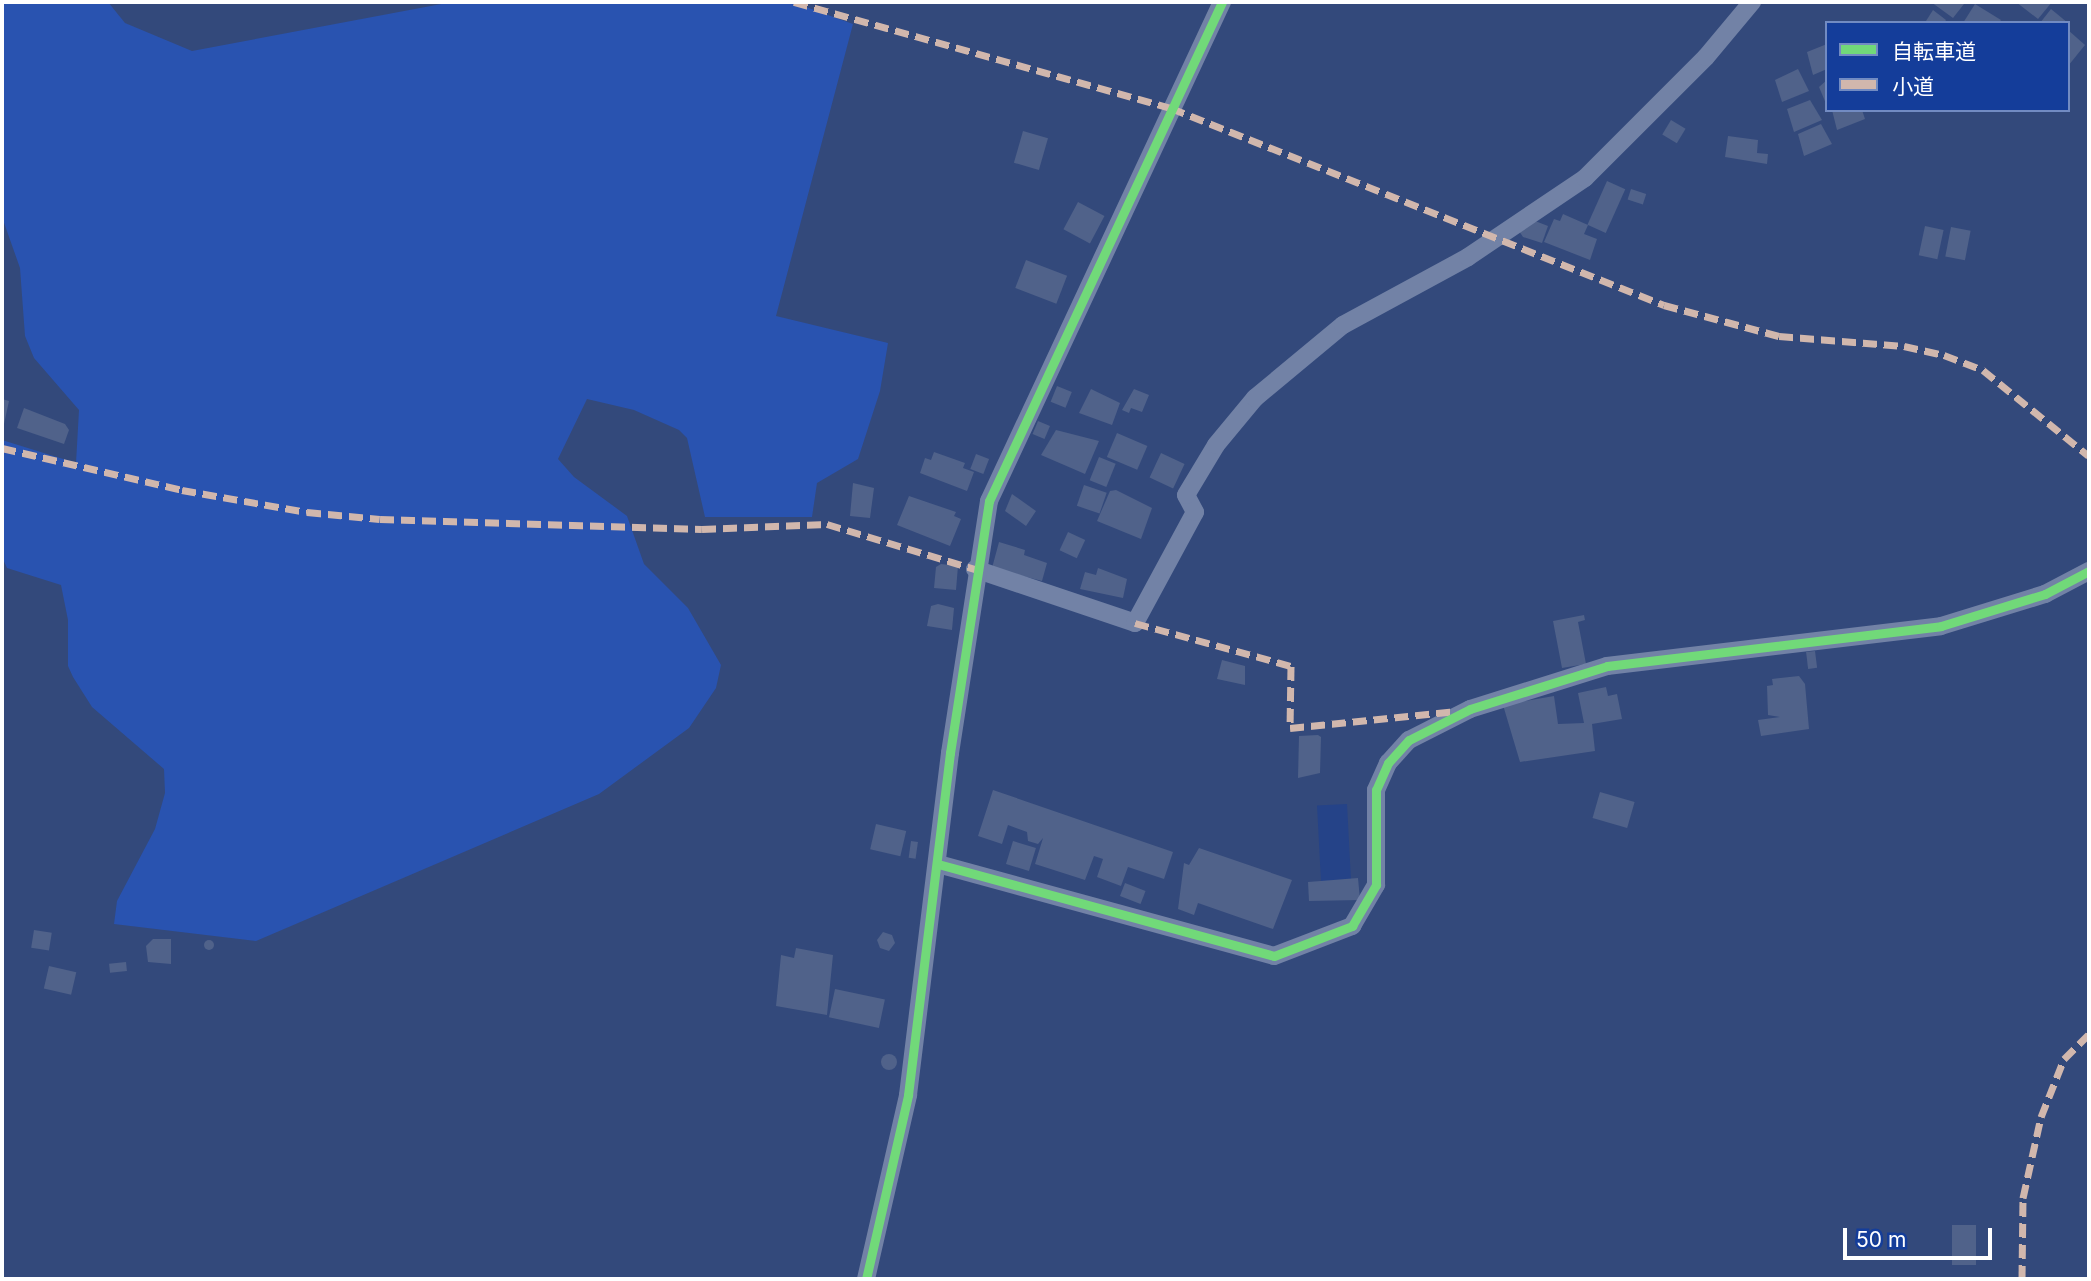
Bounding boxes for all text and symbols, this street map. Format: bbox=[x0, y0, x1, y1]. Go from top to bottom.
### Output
legend bbox=[1825, 21, 2070, 112]
text: 自転車道 bbox=[1892, 39, 1976, 64]
text: 小道 bbox=[1892, 74, 1934, 99]
scale bar bbox=[1846, 1214, 1995, 1258]
text: 50 m bbox=[1856, 1227, 1906, 1252]

